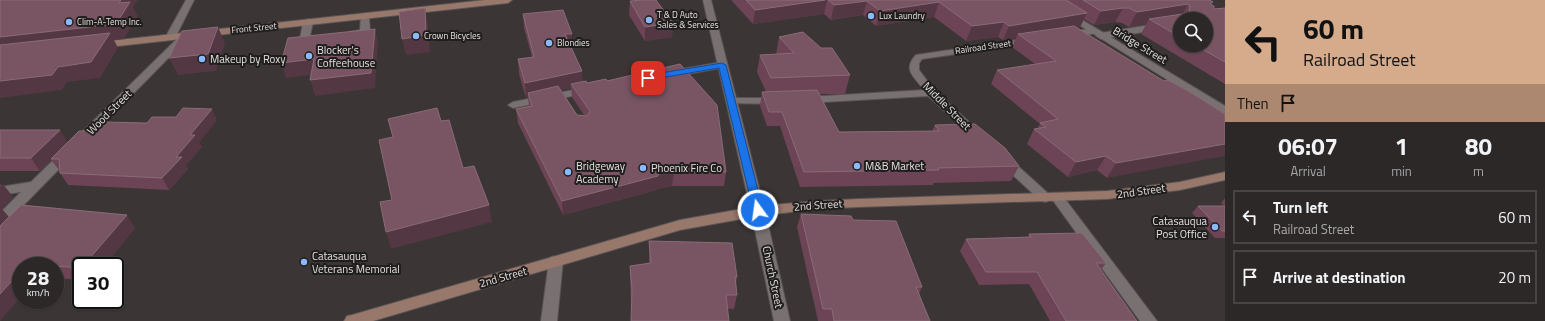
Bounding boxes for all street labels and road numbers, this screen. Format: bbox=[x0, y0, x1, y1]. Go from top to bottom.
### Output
street label: Front Street bbox=[231, 19, 278, 36]
street label: Bridge Street bbox=[1110, 22, 1170, 68]
street label: Railroad Street bbox=[954, 36, 1013, 57]
street label: Middle Street bbox=[919, 78, 975, 134]
street label: Wood Street bbox=[83, 86, 135, 138]
street label: 2nd Street bbox=[1116, 180, 1166, 202]
street label: 2nd Street bbox=[793, 195, 843, 215]
street label: Church Street bbox=[759, 245, 787, 310]
street label: 2nd Street bbox=[477, 263, 529, 291]

